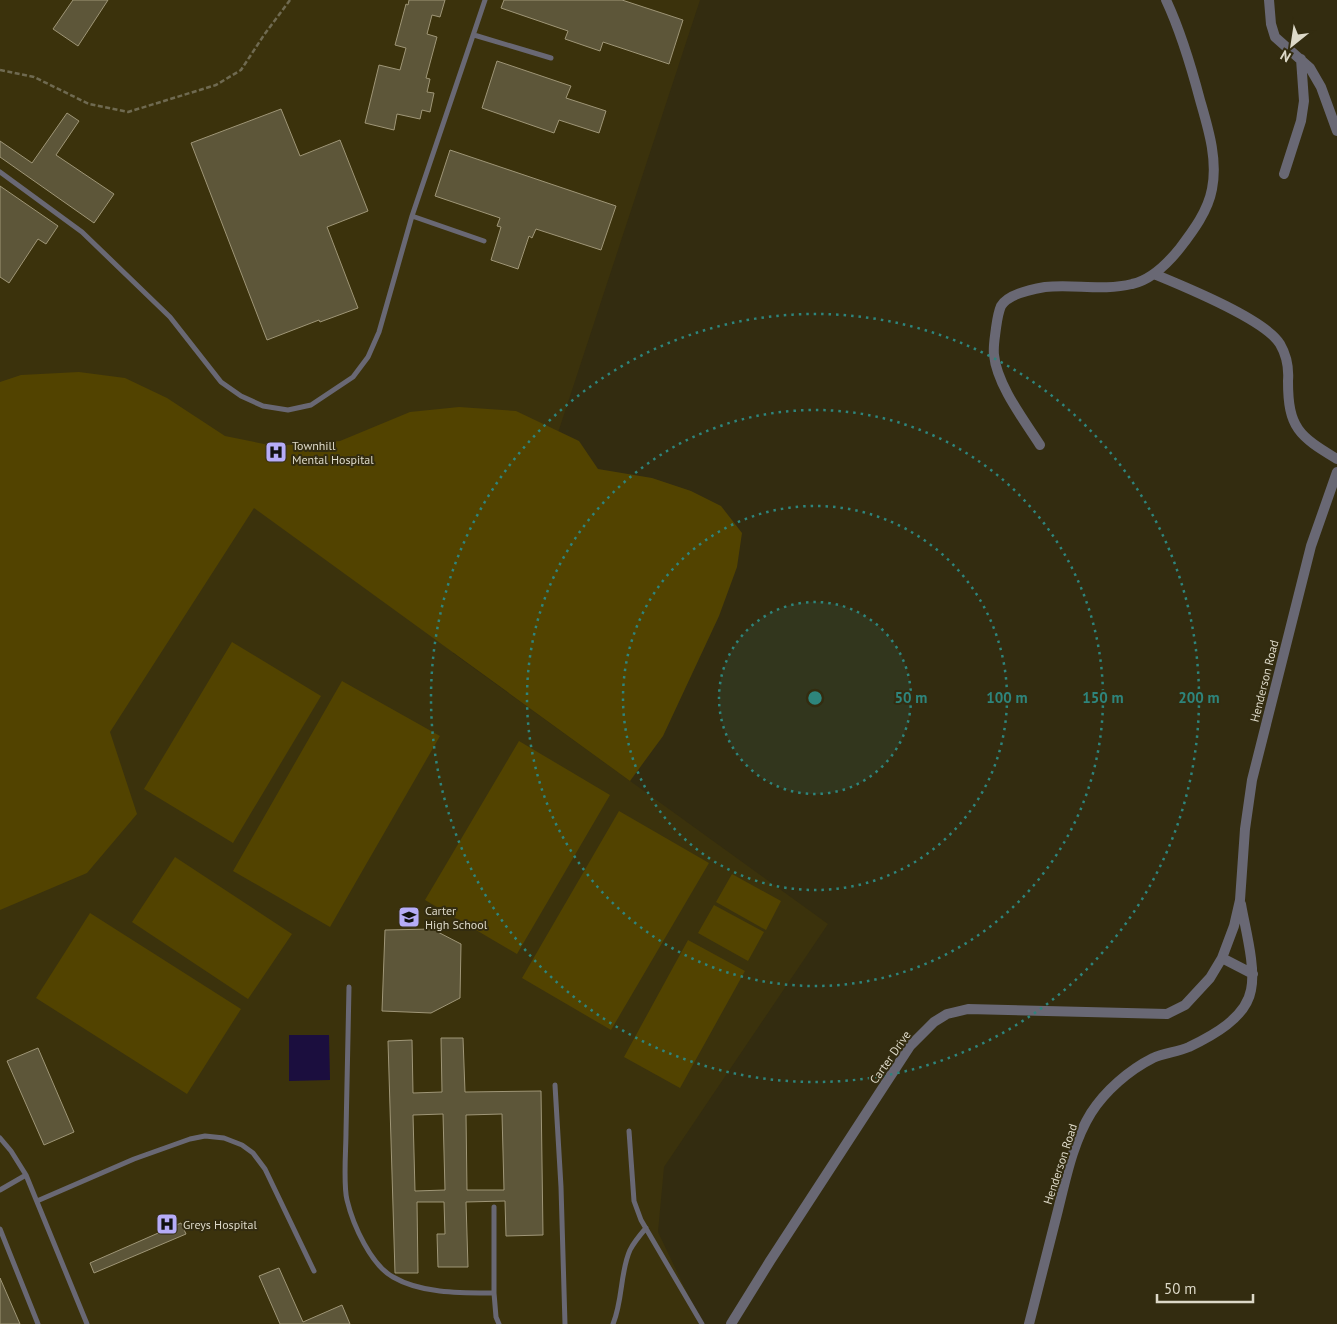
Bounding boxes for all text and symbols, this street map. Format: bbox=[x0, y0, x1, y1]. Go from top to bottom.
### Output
north arrow bbox=[1267, 20, 1317, 70]
text: N bbox=[1277, 46, 1294, 66]
place label: Townhill Mental Hospital bbox=[292, 438, 374, 467]
hospital icon: Townhill Mental Hospital bbox=[264, 440, 288, 464]
street label: Henderson Road bbox=[1247, 638, 1281, 724]
text: 50 m bbox=[895, 688, 927, 707]
text: 100 m bbox=[986, 688, 1028, 707]
text: 150 m bbox=[1082, 688, 1124, 707]
text: 200 m bbox=[1178, 688, 1220, 707]
centre of rings bbox=[806, 689, 824, 707]
place label: Carter High School bbox=[425, 903, 488, 932]
school or university icon: Carter High School bbox=[397, 905, 421, 929]
street label: Carter Drive bbox=[866, 1028, 914, 1086]
street label: Henderson Road bbox=[1040, 1122, 1080, 1206]
hospital icon: Greys Hospital bbox=[155, 1212, 179, 1236]
place label: Greys Hospital bbox=[183, 1217, 257, 1232]
scale bar bbox=[1157, 1272, 1253, 1304]
text: 50 m bbox=[1164, 1279, 1197, 1298]

